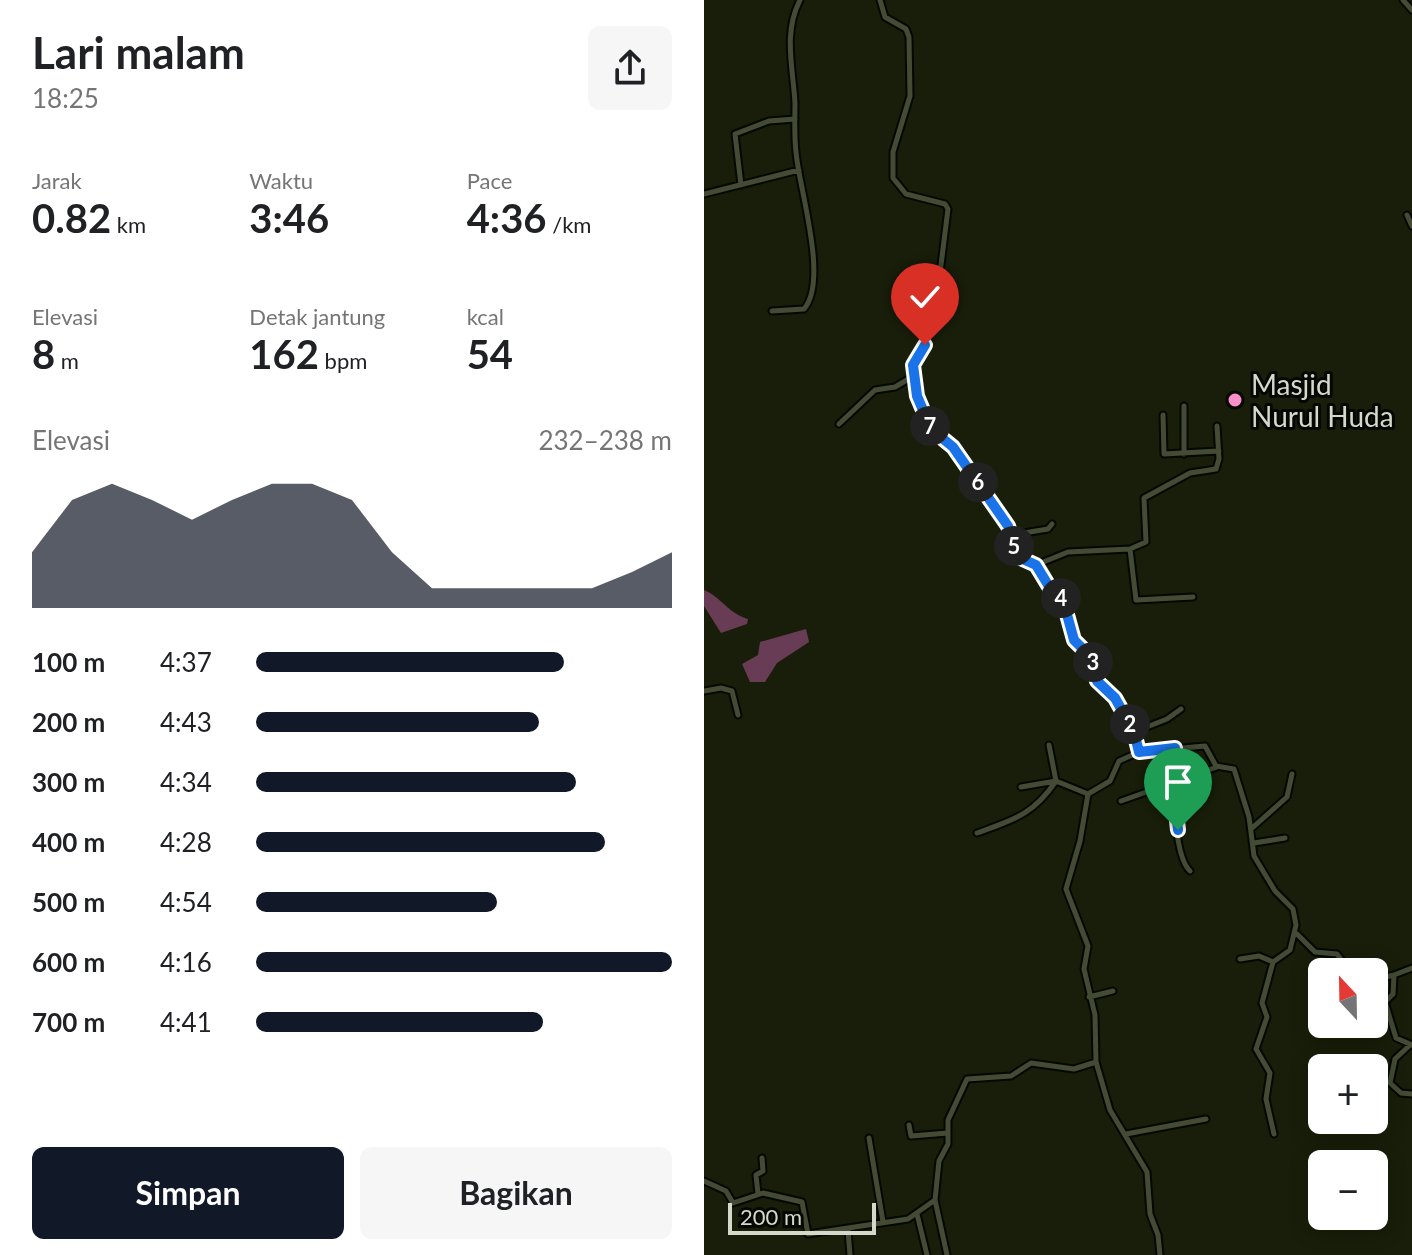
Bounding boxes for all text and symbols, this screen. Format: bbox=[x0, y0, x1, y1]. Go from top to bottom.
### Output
text: Lari malam bbox=[32, 26, 245, 78]
button: share bbox=[588, 26, 672, 110]
text: 18:25 bbox=[32, 82, 99, 114]
text: Jarak bbox=[32, 167, 82, 194]
text: Waktu bbox=[249, 167, 313, 194]
text: Pace bbox=[467, 167, 512, 194]
text: 0.82 bbox=[32, 194, 111, 242]
text: 3:46 bbox=[249, 194, 329, 242]
text: 4:36 bbox=[467, 194, 547, 242]
text: km bbox=[111, 211, 146, 238]
text: /km bbox=[547, 211, 591, 238]
pin bbox=[891, 263, 959, 345]
icon: check bbox=[903, 275, 947, 319]
text: Elevasi bbox=[32, 303, 98, 330]
text: Detak jantung bbox=[249, 303, 385, 330]
text: kcal bbox=[467, 303, 504, 330]
text: 8 bbox=[32, 330, 55, 378]
text: 162 bbox=[249, 330, 319, 378]
text: 54 bbox=[467, 330, 513, 378]
text: m bbox=[55, 347, 79, 374]
text: bpm bbox=[319, 347, 367, 374]
place label: Masjid Nurul Huda bbox=[1251, 367, 1394, 433]
marker: Masjid Nurul Huda bbox=[1226, 391, 1244, 409]
pin: 7 bbox=[910, 406, 950, 446]
text: 7 bbox=[924, 412, 936, 439]
text: Elevasi bbox=[32, 424, 110, 456]
text: 232–238 m bbox=[538, 424, 672, 456]
pin: 6 bbox=[958, 462, 998, 502]
text: 6 bbox=[972, 468, 984, 495]
pin: 5 bbox=[994, 526, 1034, 566]
text: 5 bbox=[1008, 532, 1020, 559]
pin: 4 bbox=[1041, 578, 1081, 618]
text: 4 bbox=[1055, 584, 1067, 611]
pin: 3 bbox=[1073, 642, 1113, 682]
text: 100 m bbox=[32, 646, 105, 678]
text: 4:37 bbox=[160, 646, 212, 678]
text: 3 bbox=[1087, 648, 1099, 675]
pin: 2 bbox=[1110, 704, 1150, 744]
text: 200 m bbox=[32, 706, 105, 738]
text: 4:43 bbox=[160, 706, 212, 738]
text: 2 bbox=[1124, 710, 1136, 737]
pin bbox=[1144, 748, 1212, 830]
icon: arrive bbox=[1156, 760, 1200, 804]
text: 300 m bbox=[32, 766, 105, 798]
text: 4:34 bbox=[160, 766, 212, 798]
text: 400 m bbox=[32, 826, 105, 858]
text: 4:28 bbox=[160, 826, 212, 858]
text: 500 m bbox=[32, 886, 105, 918]
text: 4:54 bbox=[160, 886, 212, 918]
text: 600 m bbox=[32, 946, 105, 978]
text: 4:16 bbox=[160, 946, 212, 978]
north arrow bbox=[1308, 958, 1388, 1038]
map controls bbox=[1308, 958, 1388, 1230]
text: 700 m bbox=[32, 1006, 105, 1038]
text: 4:41 bbox=[160, 1006, 212, 1038]
button: + bbox=[1308, 1054, 1388, 1134]
button: Simpan bbox=[32, 1147, 344, 1239]
button: Bagikan bbox=[360, 1147, 672, 1239]
button: − bbox=[1308, 1150, 1388, 1230]
scale bar bbox=[728, 1199, 876, 1235]
text: 200 m bbox=[740, 1203, 802, 1230]

